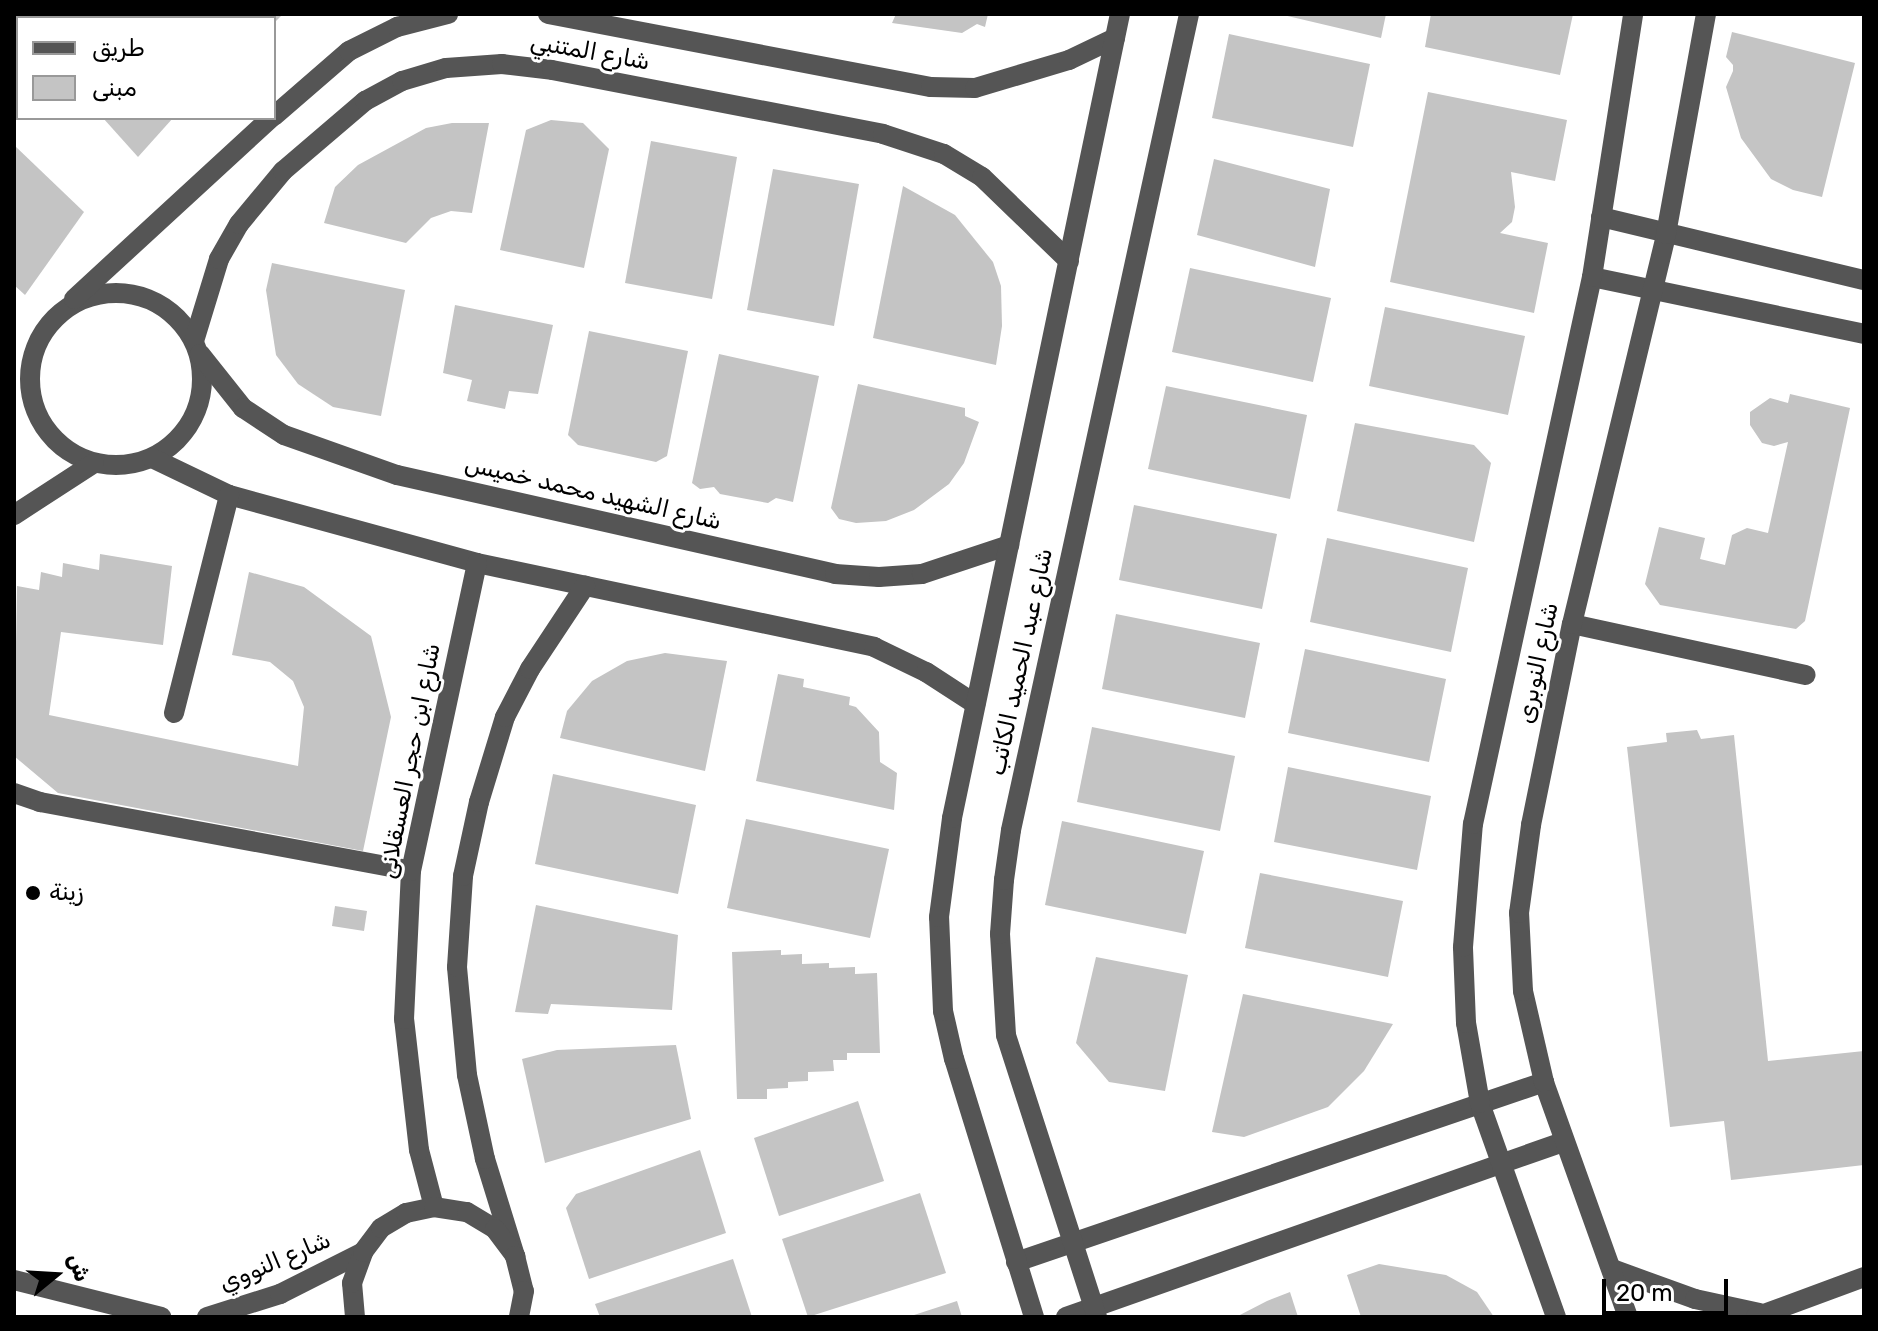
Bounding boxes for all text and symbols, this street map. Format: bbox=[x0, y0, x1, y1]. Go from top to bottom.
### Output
legend bbox=[16, 16, 276, 120]
street label: شارع المتنبي bbox=[528, 27, 652, 77]
text: طريق bbox=[92, 34, 145, 62]
text: مبنى bbox=[92, 74, 137, 102]
street label: شارع الشهيد محمد خميس bbox=[462, 449, 724, 537]
street label: شارع عبد الحميد الكاتب bbox=[983, 546, 1059, 778]
street label: شارع النوبرى bbox=[1511, 600, 1565, 726]
street label: شارع ابن حجر العسقلانى bbox=[373, 641, 447, 881]
place label: زينة bbox=[49, 879, 84, 907]
marker: زينة bbox=[24, 884, 42, 902]
street label: شارع النووي bbox=[215, 1226, 335, 1298]
north arrow bbox=[16, 1235, 96, 1315]
text: ش bbox=[62, 1250, 96, 1285]
scale bar bbox=[1606, 1263, 1732, 1313]
text: 20 m bbox=[1616, 1279, 1673, 1307]

